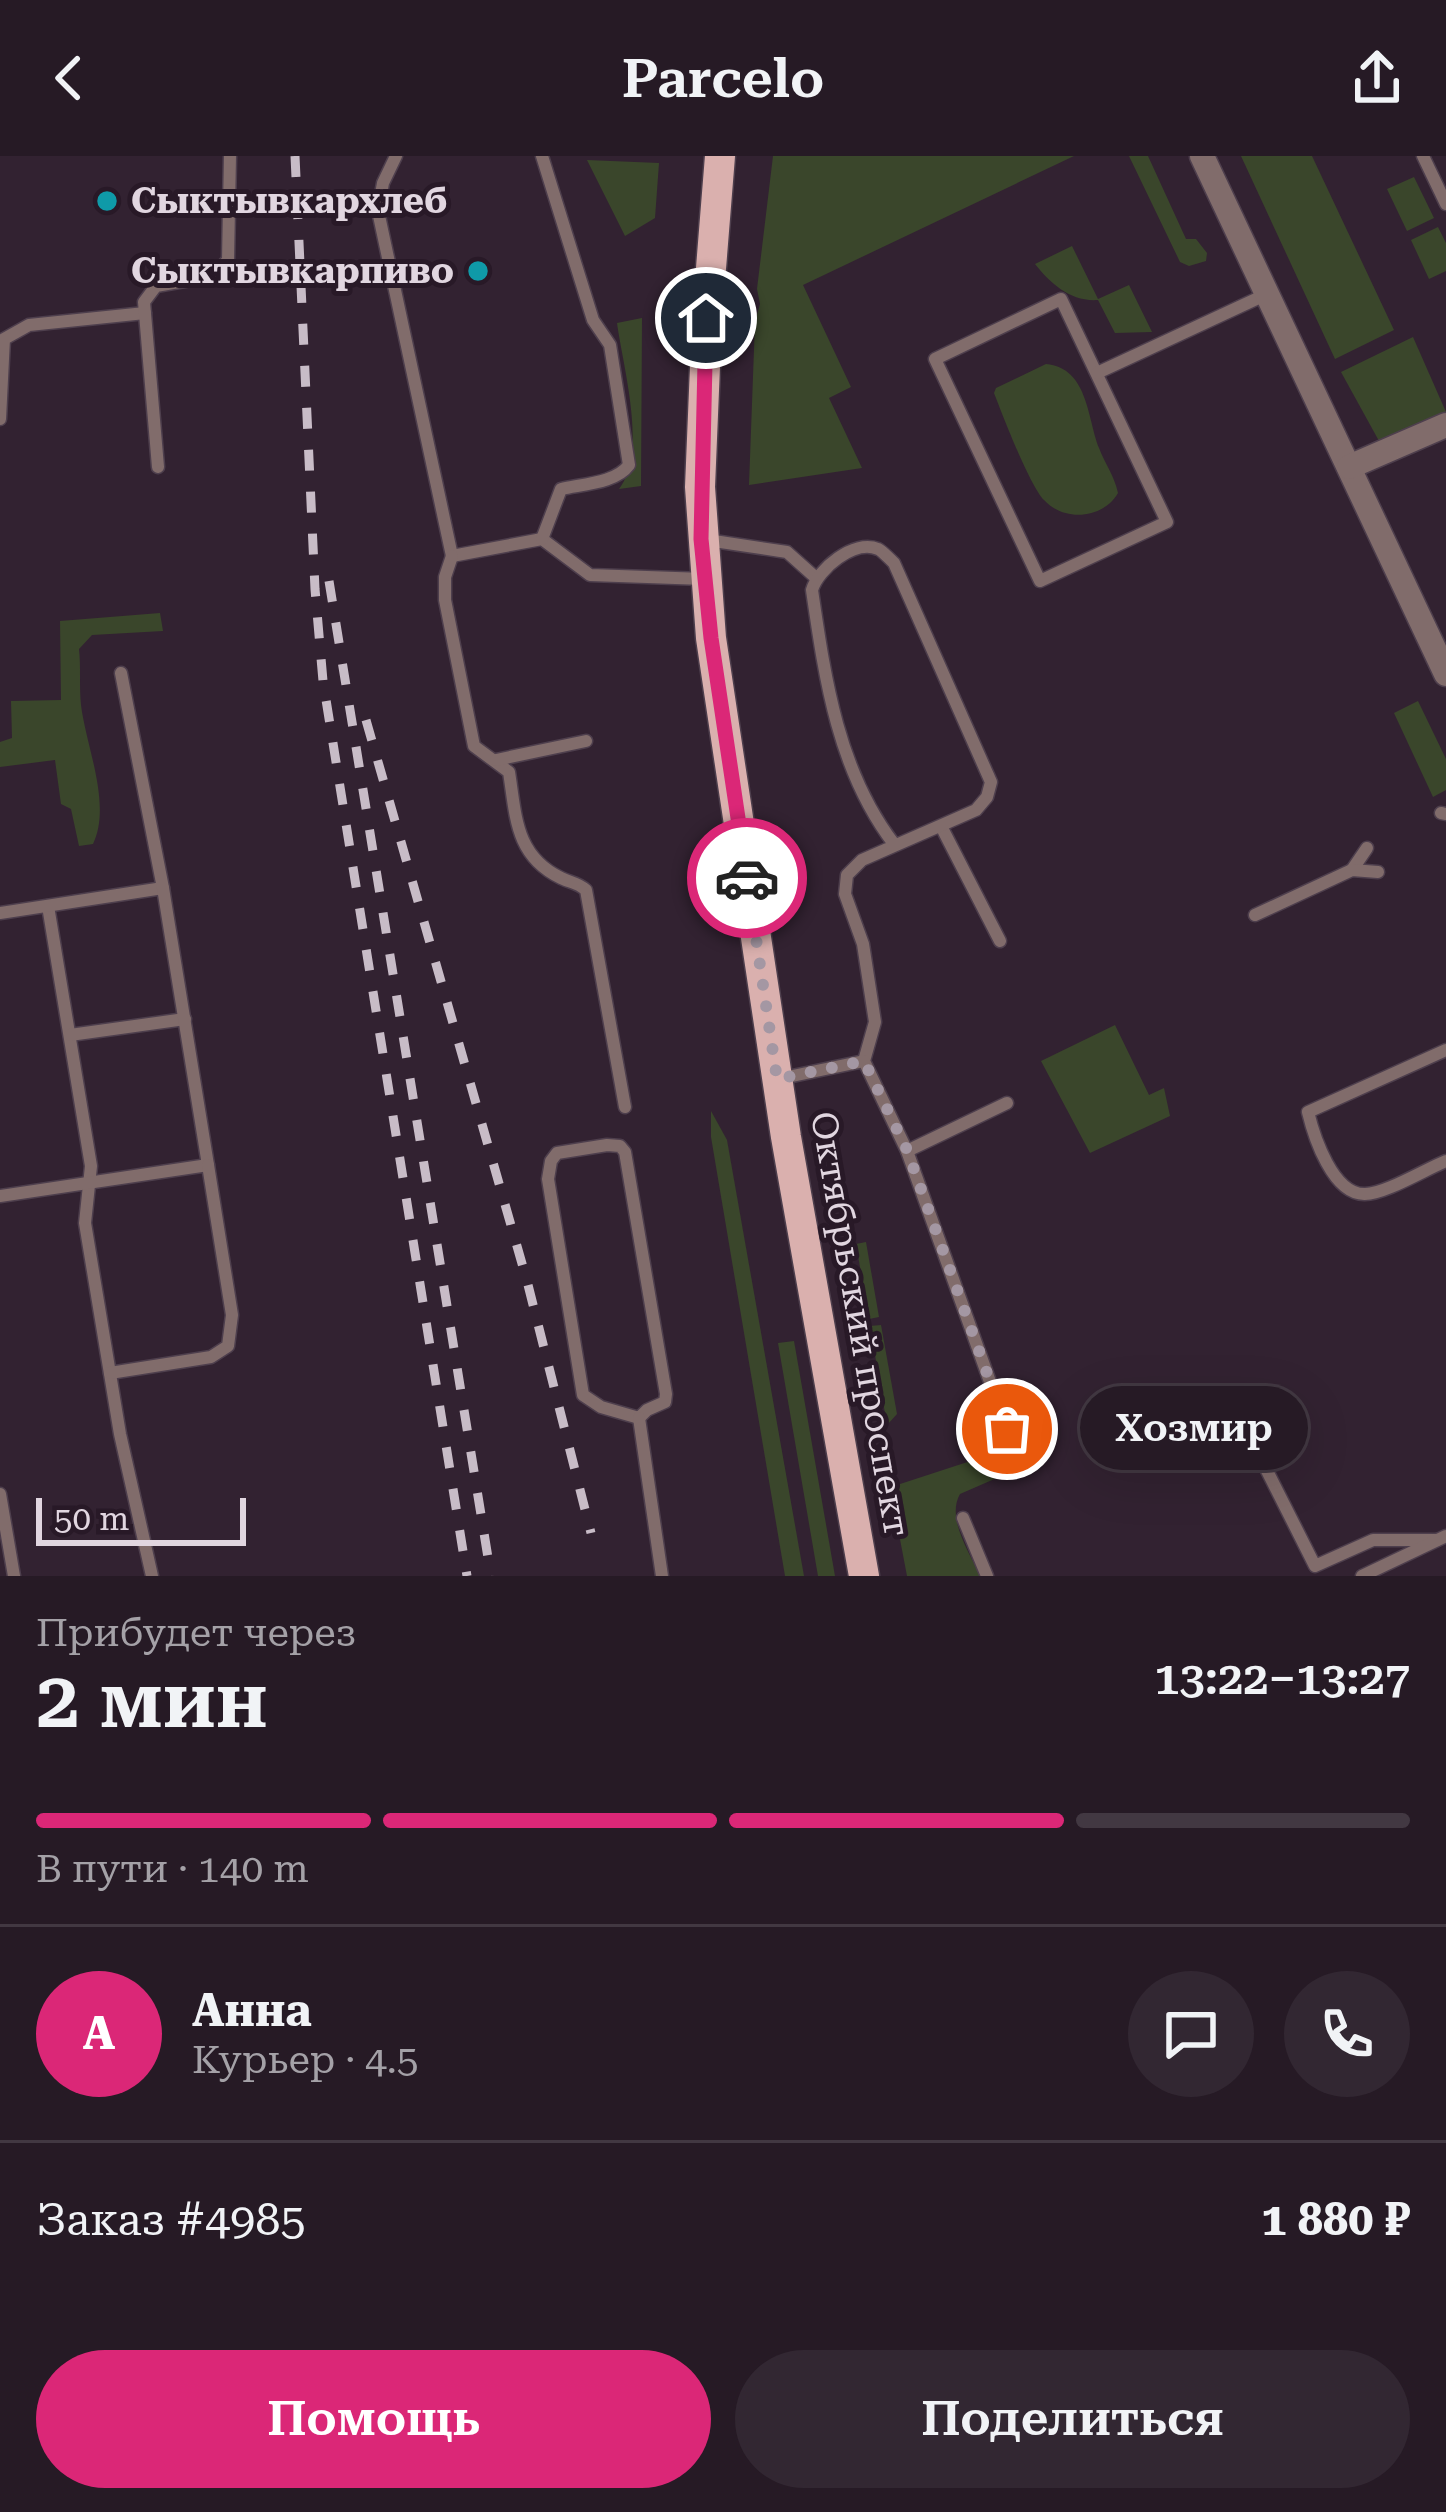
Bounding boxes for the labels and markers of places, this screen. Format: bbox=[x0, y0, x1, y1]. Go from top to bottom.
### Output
place label: Сыктывкархлеб bbox=[131, 180, 447, 222]
marker: Сыктывкархлеб bbox=[94, 188, 120, 214]
place label: Сыктывкарпиво bbox=[131, 250, 454, 292]
marker: Сыктывкарпиво bbox=[465, 258, 491, 284]
pin bbox=[655, 267, 757, 369]
pin bbox=[956, 1378, 1058, 1480]
callout: Хозмир bbox=[1079, 1387, 1307, 1471]

